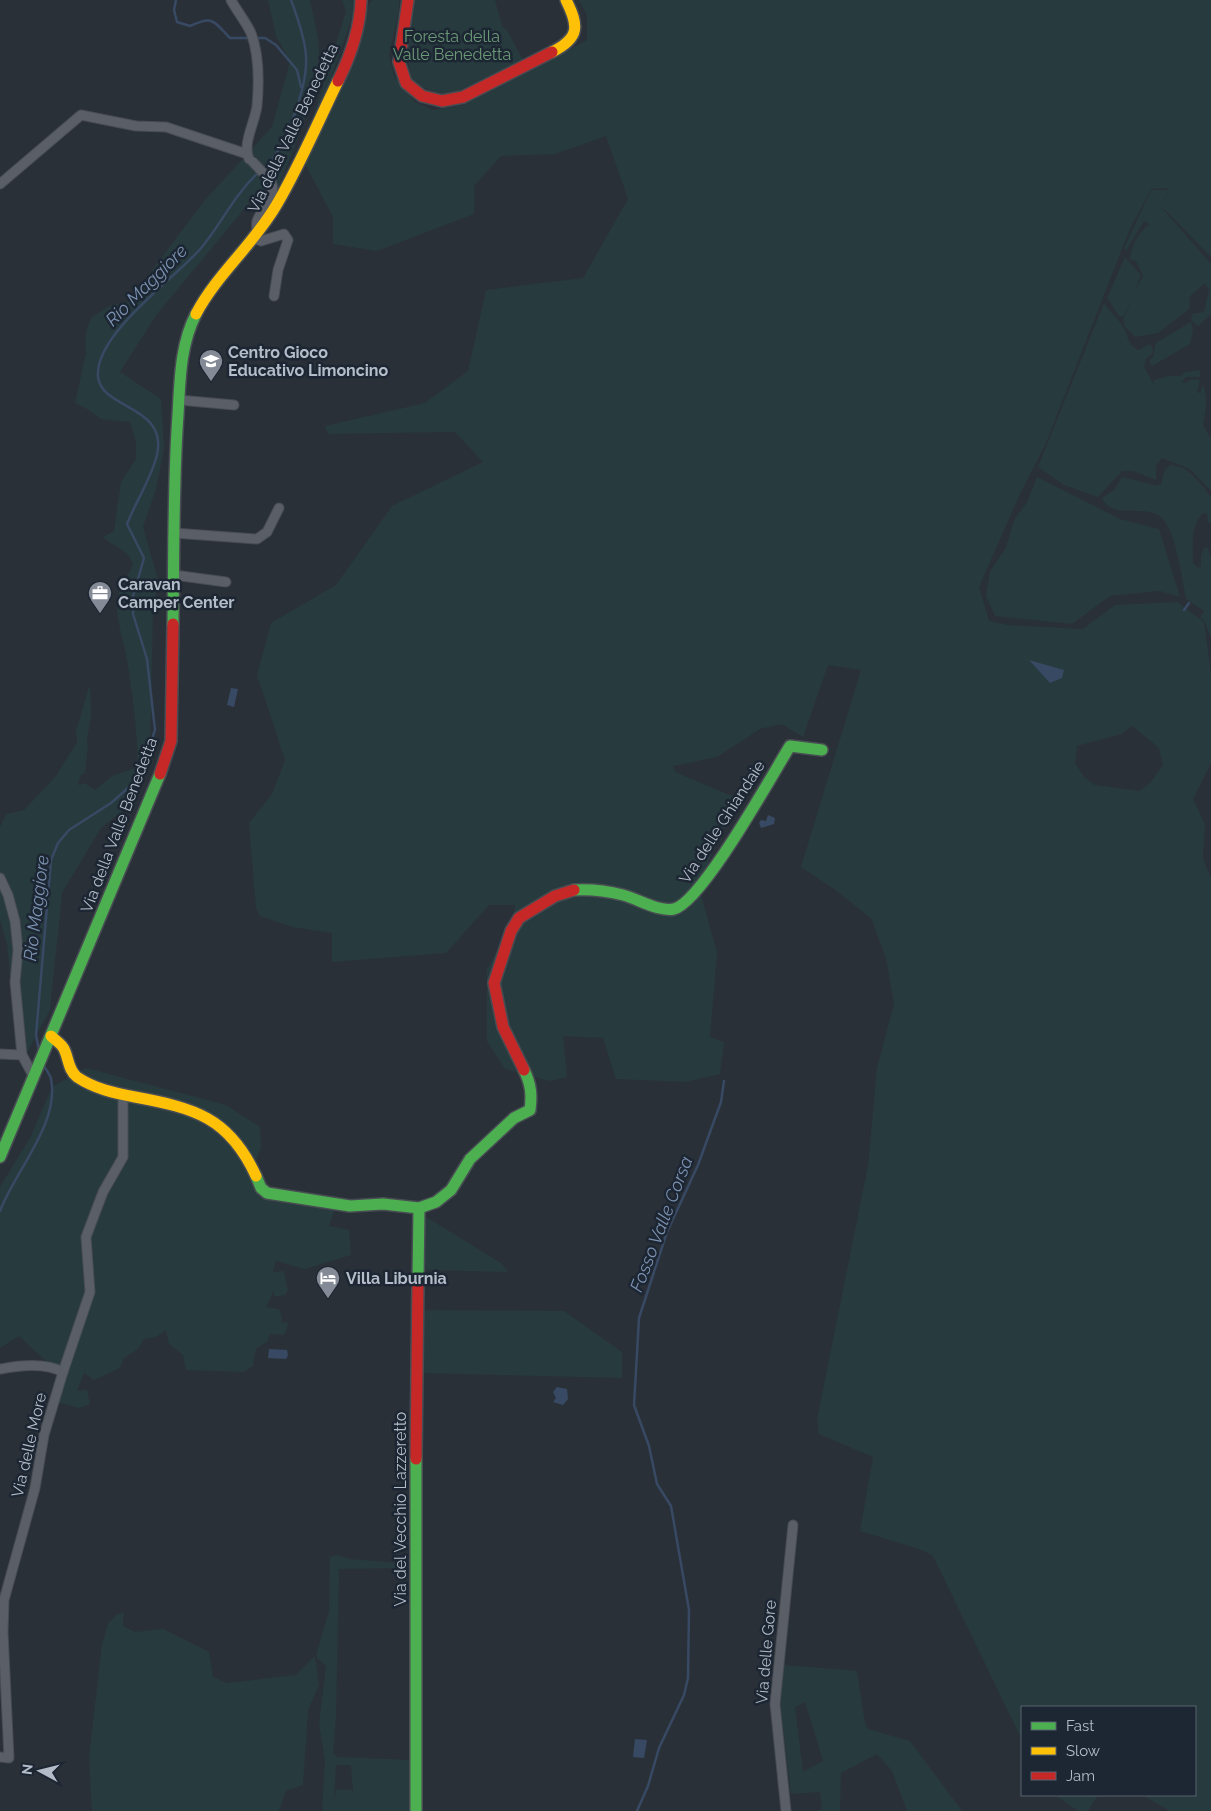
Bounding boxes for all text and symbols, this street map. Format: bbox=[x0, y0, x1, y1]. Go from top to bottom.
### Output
park label: Foresta della Valle Benedetta bbox=[393, 27, 511, 64]
street label: Via della Valle Benedetta bbox=[244, 40, 342, 216]
water label: Rio Maggiore bbox=[101, 240, 191, 330]
place label: Centro Gioco Educativo Limoncino bbox=[228, 343, 389, 380]
school or university icon: Centro Gioco Educativo Limoncino bbox=[198, 348, 224, 382]
place label: Caravan Camper Center bbox=[118, 575, 234, 612]
office icon: Caravan Camper Center bbox=[87, 580, 113, 614]
street label: Via della Valle Benedetta bbox=[77, 735, 161, 915]
street label: Via delle Ghiandaie bbox=[675, 757, 769, 887]
water label: Rio Maggiore bbox=[19, 853, 53, 962]
water label: Fosso Valle Corsa bbox=[625, 1153, 697, 1295]
hotel icon: Villa Liburnia bbox=[315, 1265, 341, 1299]
place label: Villa Liburnia bbox=[346, 1269, 447, 1288]
street label: Via delle More bbox=[8, 1391, 50, 1499]
street label: Via del Vecchio Lazzeretto bbox=[391, 1412, 410, 1606]
street label: Via delle Gore bbox=[752, 1599, 780, 1705]
legend bbox=[1021, 1706, 1196, 1796]
text: Fast bbox=[1066, 1717, 1094, 1735]
text: Slow bbox=[1066, 1742, 1100, 1760]
north arrow bbox=[15, 1746, 65, 1796]
text: N bbox=[19, 1763, 36, 1776]
text: Jam bbox=[1066, 1767, 1095, 1785]

